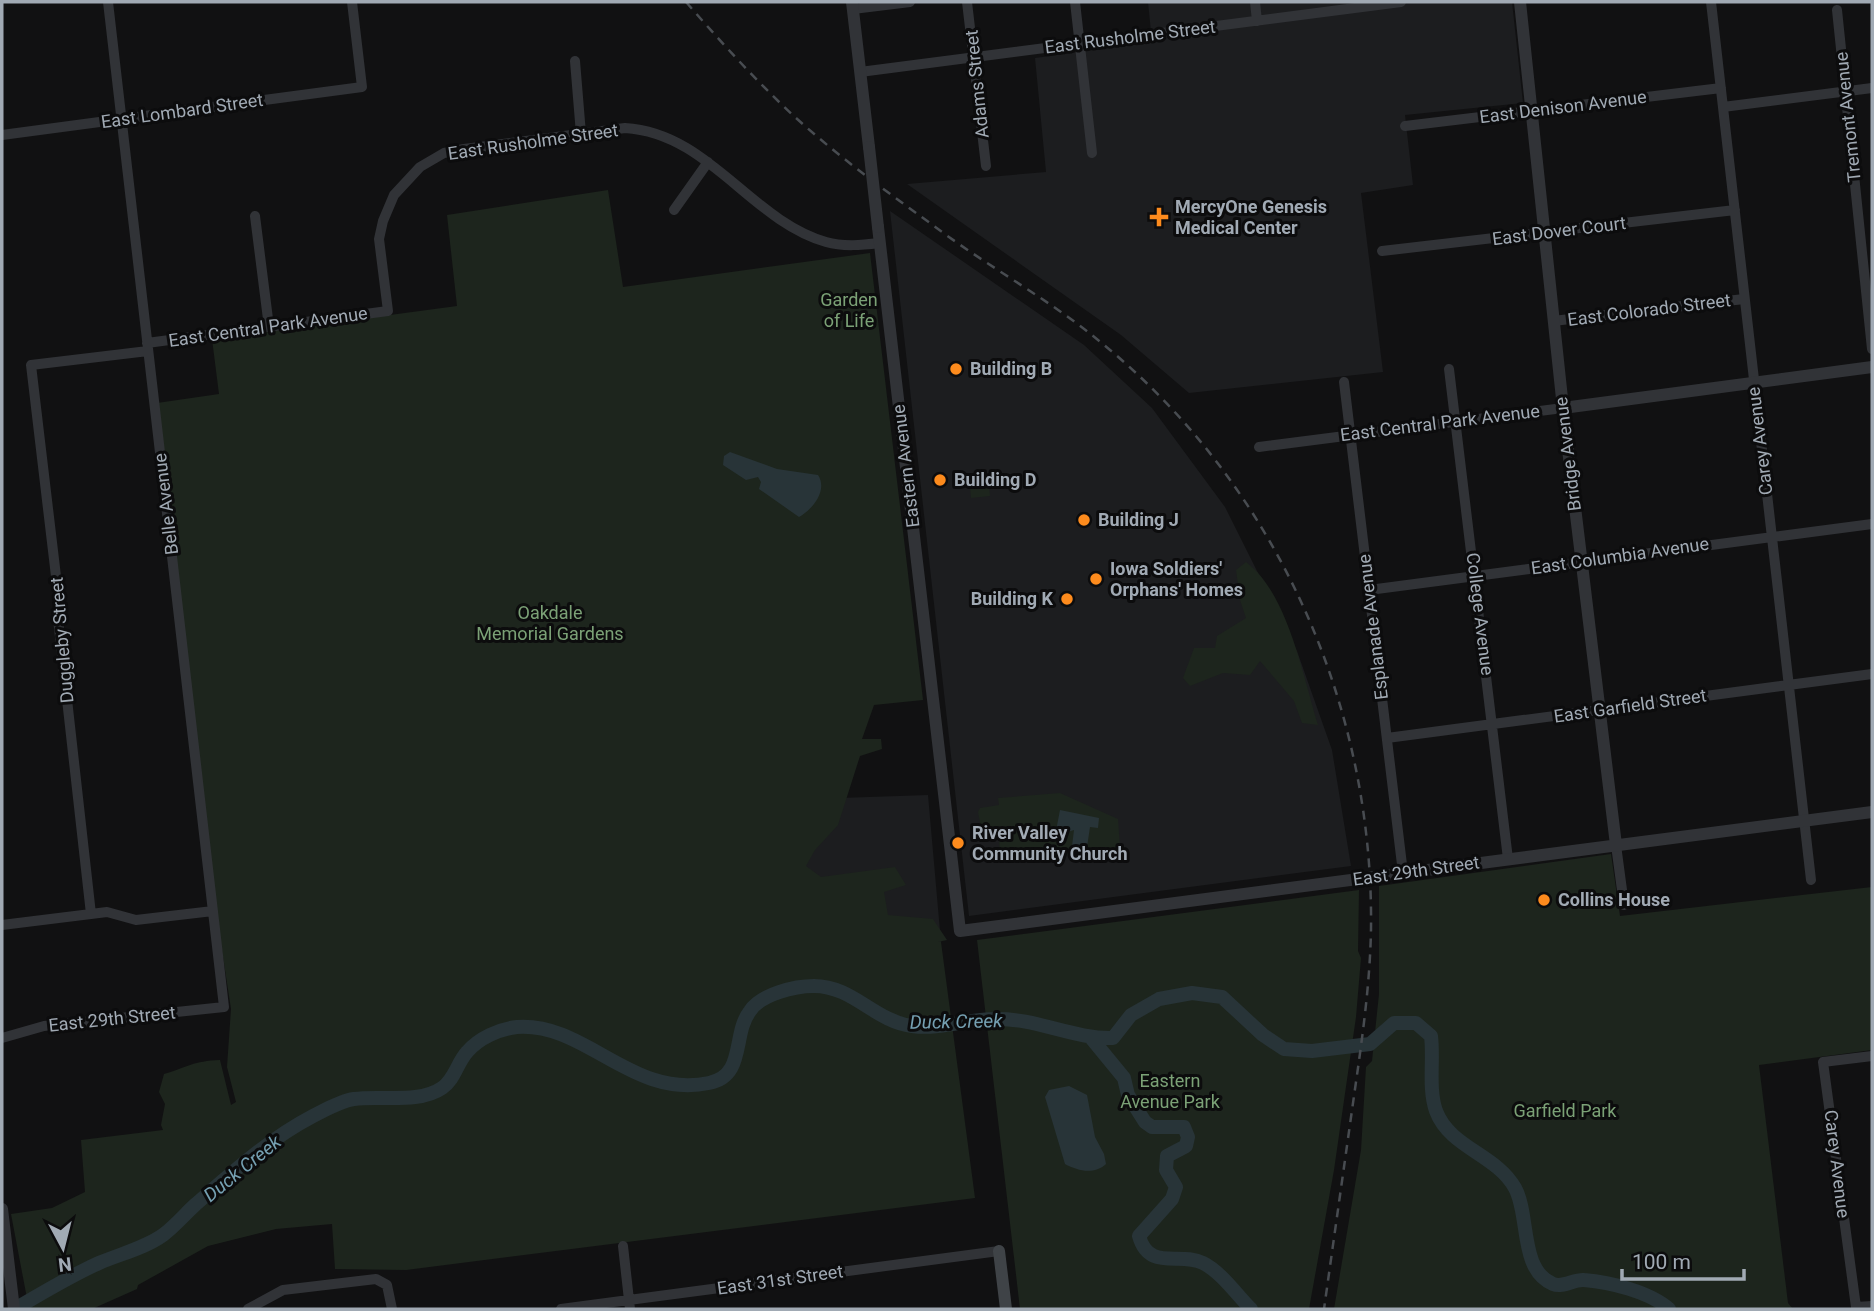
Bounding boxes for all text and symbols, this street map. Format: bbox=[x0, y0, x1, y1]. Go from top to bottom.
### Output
street label: East Rusholme Street bbox=[1043, 16, 1217, 57]
street label: Adams Street bbox=[960, 29, 993, 139]
street label: Tremont Avenue bbox=[1830, 51, 1865, 183]
street label: East Denison Avenue bbox=[1478, 86, 1648, 127]
street label: East Lombard Street bbox=[100, 89, 264, 132]
street label: East Rusholme Street bbox=[446, 119, 620, 164]
place label: MercyOne Genesis Medical Center bbox=[1175, 196, 1327, 238]
marker: MercyOne Genesis Medical Center bbox=[1149, 207, 1169, 227]
street label: East Dover Court bbox=[1491, 212, 1627, 249]
park label: Garden of Life bbox=[820, 289, 878, 331]
street label: East Colorado Street bbox=[1566, 289, 1732, 330]
street label: East Central Park Avenue bbox=[167, 302, 369, 351]
place label: Building B bbox=[970, 358, 1052, 379]
marker: Building B bbox=[948, 361, 964, 377]
street label: Carey Avenue bbox=[1742, 386, 1777, 496]
street label: Bridge Avenue bbox=[1550, 396, 1585, 512]
street label: East Central Park Avenue bbox=[1339, 400, 1541, 445]
street label: Eastern Avenue bbox=[888, 403, 923, 529]
street label: Belle Avenue bbox=[149, 452, 182, 556]
place label: Building D bbox=[954, 469, 1037, 490]
marker: Building D bbox=[932, 472, 948, 488]
place label: Building J bbox=[1098, 509, 1179, 530]
marker: Building J bbox=[1076, 512, 1092, 528]
street label: East Columbia Avenue bbox=[1530, 533, 1710, 578]
street label: College Avenue bbox=[1463, 551, 1498, 676]
street label: Esplanade Avenue bbox=[1353, 553, 1392, 701]
place label: Iowa Soldiers' Orphans' Homes bbox=[1110, 558, 1243, 600]
marker: Iowa Soldiers' Orphans' Homes bbox=[1088, 571, 1104, 587]
street label: Duggleby Street bbox=[46, 576, 77, 704]
place label: Building K bbox=[971, 588, 1054, 609]
marker: Building K bbox=[1059, 591, 1075, 607]
park label: Oakdale Memorial Gardens bbox=[476, 602, 624, 644]
street label: East Garfield Street bbox=[1552, 684, 1708, 727]
place label: River Valley Community Church bbox=[972, 822, 1128, 864]
marker: River Valley Community Church bbox=[950, 835, 966, 851]
street label: East 29th Street bbox=[1351, 851, 1481, 890]
place label: Collins House bbox=[1558, 889, 1670, 910]
marker: Collins House bbox=[1536, 892, 1552, 908]
street label: East 29th Street bbox=[47, 1001, 177, 1036]
water label: Duck Creek bbox=[909, 1009, 1003, 1034]
park label: Eastern Avenue Park bbox=[1120, 1070, 1221, 1112]
park label: Garfield Park bbox=[1514, 1100, 1617, 1121]
street label: Carey Avenue bbox=[1820, 1109, 1855, 1219]
water label: Duck Creek bbox=[199, 1130, 286, 1207]
north arrow bbox=[28, 1213, 98, 1283]
scale bar bbox=[1622, 1238, 1744, 1282]
text: 100 m bbox=[1632, 1250, 1691, 1274]
text: N bbox=[57, 1252, 73, 1277]
street label: East 31st Street bbox=[716, 1260, 844, 1299]

